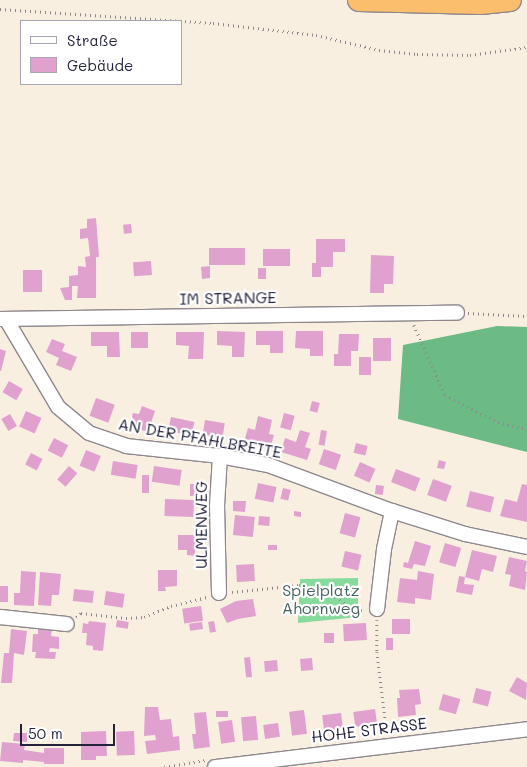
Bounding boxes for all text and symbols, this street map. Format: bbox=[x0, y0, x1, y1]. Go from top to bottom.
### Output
legend bbox=[20, 20, 182, 85]
text: Straße bbox=[67, 30, 118, 50]
text: Gebäude bbox=[67, 55, 133, 75]
street label: IM STRANGE bbox=[179, 288, 277, 308]
street label: AN DER PFAHLBREITE bbox=[117, 414, 283, 462]
street label: ULMENWEG bbox=[191, 481, 211, 569]
park label: Spielplatz Ahornweg bbox=[282, 580, 360, 618]
street label: HOHE STRASSE bbox=[310, 713, 428, 747]
scale bar bbox=[22, 714, 118, 746]
text: 50 m bbox=[28, 723, 63, 743]

